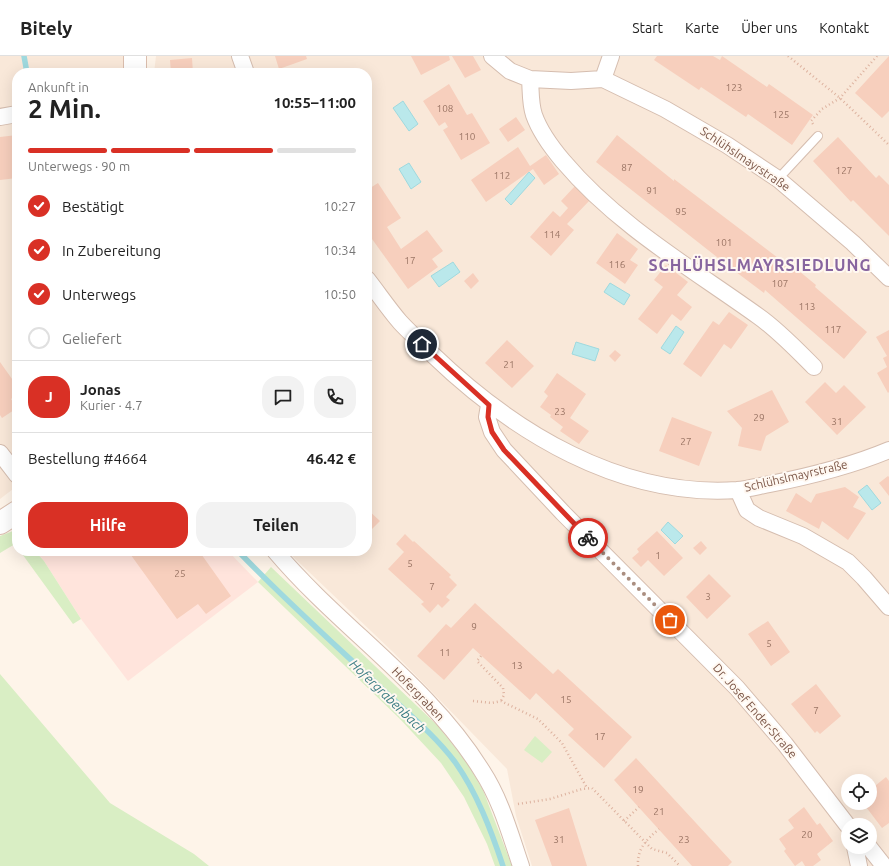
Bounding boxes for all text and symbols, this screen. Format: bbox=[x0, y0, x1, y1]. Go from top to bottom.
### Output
text: Bitely bbox=[20, 17, 72, 39]
text: Start bbox=[632, 20, 663, 36]
text: Karte bbox=[685, 20, 719, 36]
text: Über uns bbox=[741, 20, 797, 36]
text: Kontakt bbox=[819, 20, 869, 36]
text: Ankunft in bbox=[28, 80, 89, 94]
house number: 123 bbox=[726, 82, 742, 93]
text: 2 Min. bbox=[28, 94, 101, 123]
text: 10:55–11:00 bbox=[273, 94, 356, 111]
house number: 108 bbox=[437, 103, 454, 114]
house number: 125 bbox=[773, 109, 789, 120]
street label: Schlühslmayrstraße bbox=[698, 124, 793, 193]
house number: 110 bbox=[459, 131, 476, 142]
text: Unterwegs · 90 m bbox=[28, 159, 130, 173]
house number: 87 bbox=[621, 162, 633, 173]
house number: 127 bbox=[836, 165, 852, 176]
house number: 112 bbox=[494, 170, 510, 181]
house number: 91 bbox=[646, 185, 658, 196]
icon: check bbox=[28, 195, 50, 217]
text: Bestätigt bbox=[62, 198, 124, 215]
text: 10:27 bbox=[323, 199, 356, 213]
house number: 95 bbox=[675, 206, 687, 217]
house number: 114 bbox=[544, 229, 561, 240]
house number: 101 bbox=[716, 237, 732, 248]
icon: check bbox=[28, 239, 50, 261]
text: In Zubereitung bbox=[62, 242, 161, 259]
text: 10:34 bbox=[323, 243, 356, 257]
house number: 17 bbox=[404, 255, 416, 266]
district label: SCHLÜHSLMAYRSIEDLUNG bbox=[649, 255, 872, 274]
house number: 116 bbox=[609, 259, 626, 270]
house number: 107 bbox=[772, 278, 788, 289]
icon: check bbox=[28, 283, 50, 305]
text: Unterwegs bbox=[62, 286, 136, 303]
text: 10:50 bbox=[323, 287, 356, 301]
house number: 113 bbox=[799, 301, 815, 312]
house number: 117 bbox=[825, 324, 841, 335]
pin bbox=[405, 327, 439, 361]
text: Geliefert bbox=[62, 330, 122, 347]
icon: home bbox=[411, 333, 433, 355]
house number: 21 bbox=[503, 359, 515, 370]
button: chat bbox=[262, 376, 304, 418]
button: phone bbox=[314, 376, 356, 418]
text: Jonas bbox=[80, 381, 121, 398]
text: J bbox=[45, 388, 53, 405]
text: Kurier · 4.7 bbox=[80, 398, 143, 412]
house number: 23 bbox=[554, 406, 566, 417]
house number: 29 bbox=[753, 412, 765, 423]
house number: 31 bbox=[831, 416, 843, 427]
house number: 27 bbox=[680, 436, 692, 447]
text: Bestellung #4664 bbox=[28, 450, 147, 467]
text: 46.42 € bbox=[306, 450, 356, 467]
street label: Schlühslmayrstraße bbox=[743, 457, 849, 494]
button: Hilfe bbox=[28, 502, 188, 548]
button: Teilen bbox=[196, 502, 356, 548]
courier bbox=[568, 518, 608, 558]
icon: bike bbox=[577, 527, 599, 549]
house number: 1 bbox=[655, 550, 661, 561]
house number: 5 bbox=[407, 558, 413, 569]
house number: 25 bbox=[174, 568, 186, 579]
house number: 7 bbox=[429, 581, 435, 592]
house number: 3 bbox=[705, 591, 711, 602]
pin bbox=[653, 603, 687, 637]
icon: bag bbox=[659, 609, 681, 631]
house number: 9 bbox=[471, 621, 477, 632]
house number: 5 bbox=[766, 638, 772, 649]
house number: 11 bbox=[439, 647, 451, 658]
water label: Hofergrabenbach bbox=[347, 656, 429, 736]
house number: 13 bbox=[511, 660, 523, 671]
street label: Dr. Josef Ender-Straße bbox=[711, 661, 800, 761]
street label: Hofergraben bbox=[390, 664, 447, 723]
house number: 15 bbox=[560, 694, 572, 705]
house number: 7 bbox=[813, 705, 819, 716]
house number: 17 bbox=[594, 731, 606, 742]
map controls bbox=[841, 774, 877, 854]
button: locate bbox=[841, 774, 877, 810]
house number: 19 bbox=[632, 784, 644, 795]
house number: 21 bbox=[653, 806, 665, 817]
button: layers bbox=[841, 818, 877, 854]
house number: 20 bbox=[801, 829, 813, 840]
house number: 31 bbox=[553, 834, 565, 845]
house number: 23 bbox=[678, 834, 690, 845]

